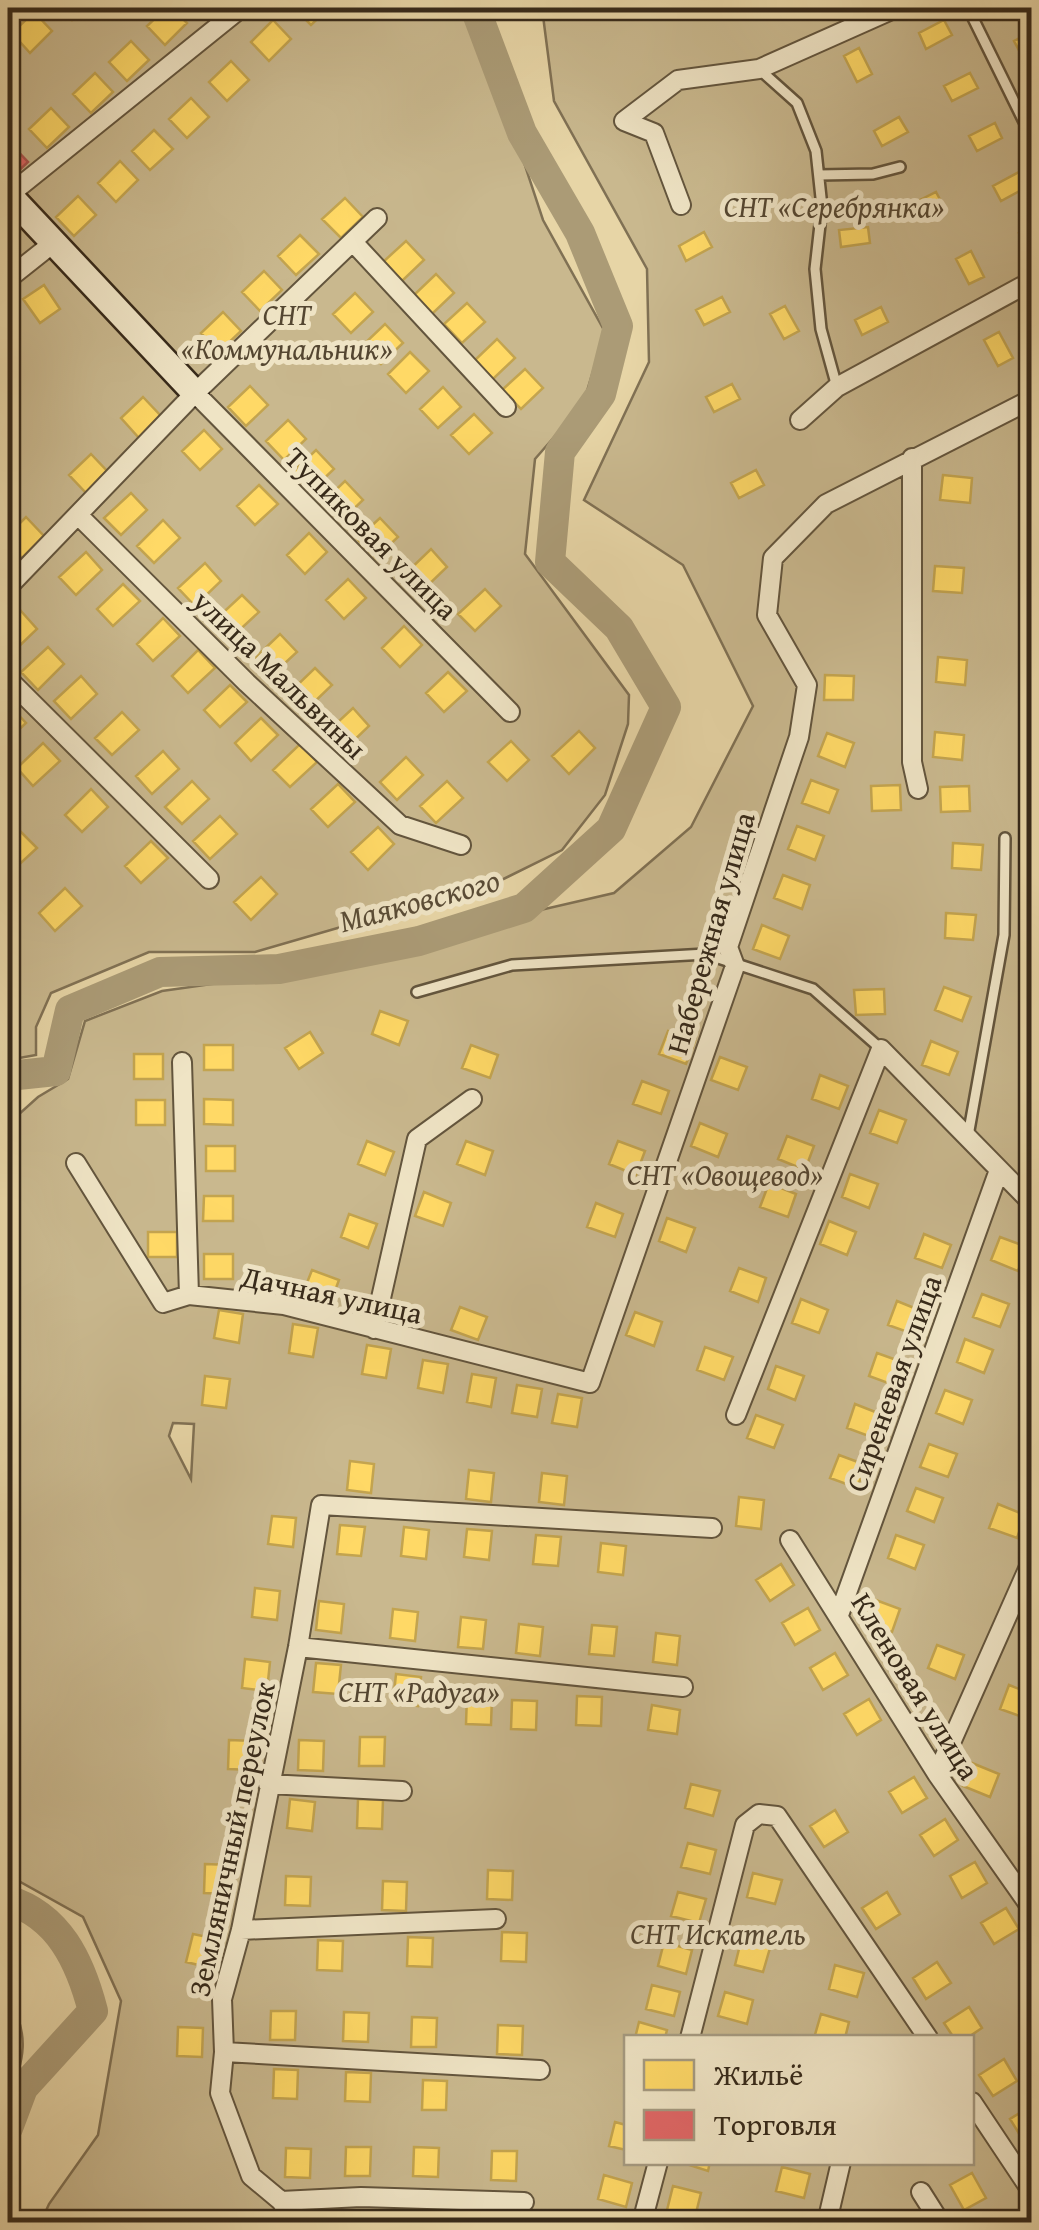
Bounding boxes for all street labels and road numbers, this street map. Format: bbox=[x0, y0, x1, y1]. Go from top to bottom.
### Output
street label: Тупиковая улица bbox=[275, 436, 469, 630]
street label: улица Мальвины bbox=[182, 579, 377, 769]
street label: Набережная улица bbox=[654, 806, 766, 1059]
street label: Дачная улица bbox=[236, 1253, 427, 1335]
street label: Сиреневая улица bbox=[833, 1268, 953, 1497]
street label: Кленовая улица bbox=[841, 1584, 992, 1789]
street label: Земляничный переулок bbox=[176, 1677, 286, 2001]

